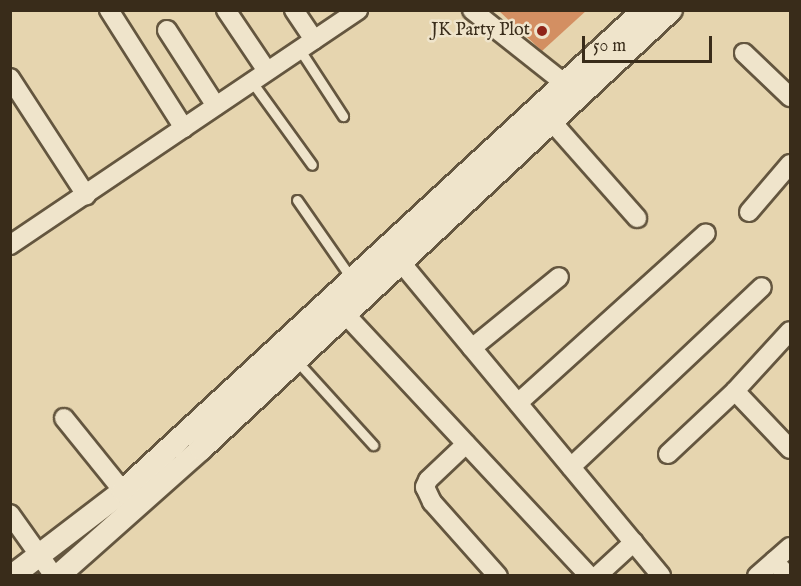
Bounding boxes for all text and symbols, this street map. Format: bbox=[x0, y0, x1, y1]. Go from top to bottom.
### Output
place label: JK Party Plot bbox=[431, 20, 530, 42]
marker: JK Party Plot bbox=[535, 24, 549, 38]
scale bar bbox=[585, 24, 716, 62]
text: 50 m bbox=[593, 35, 626, 58]

